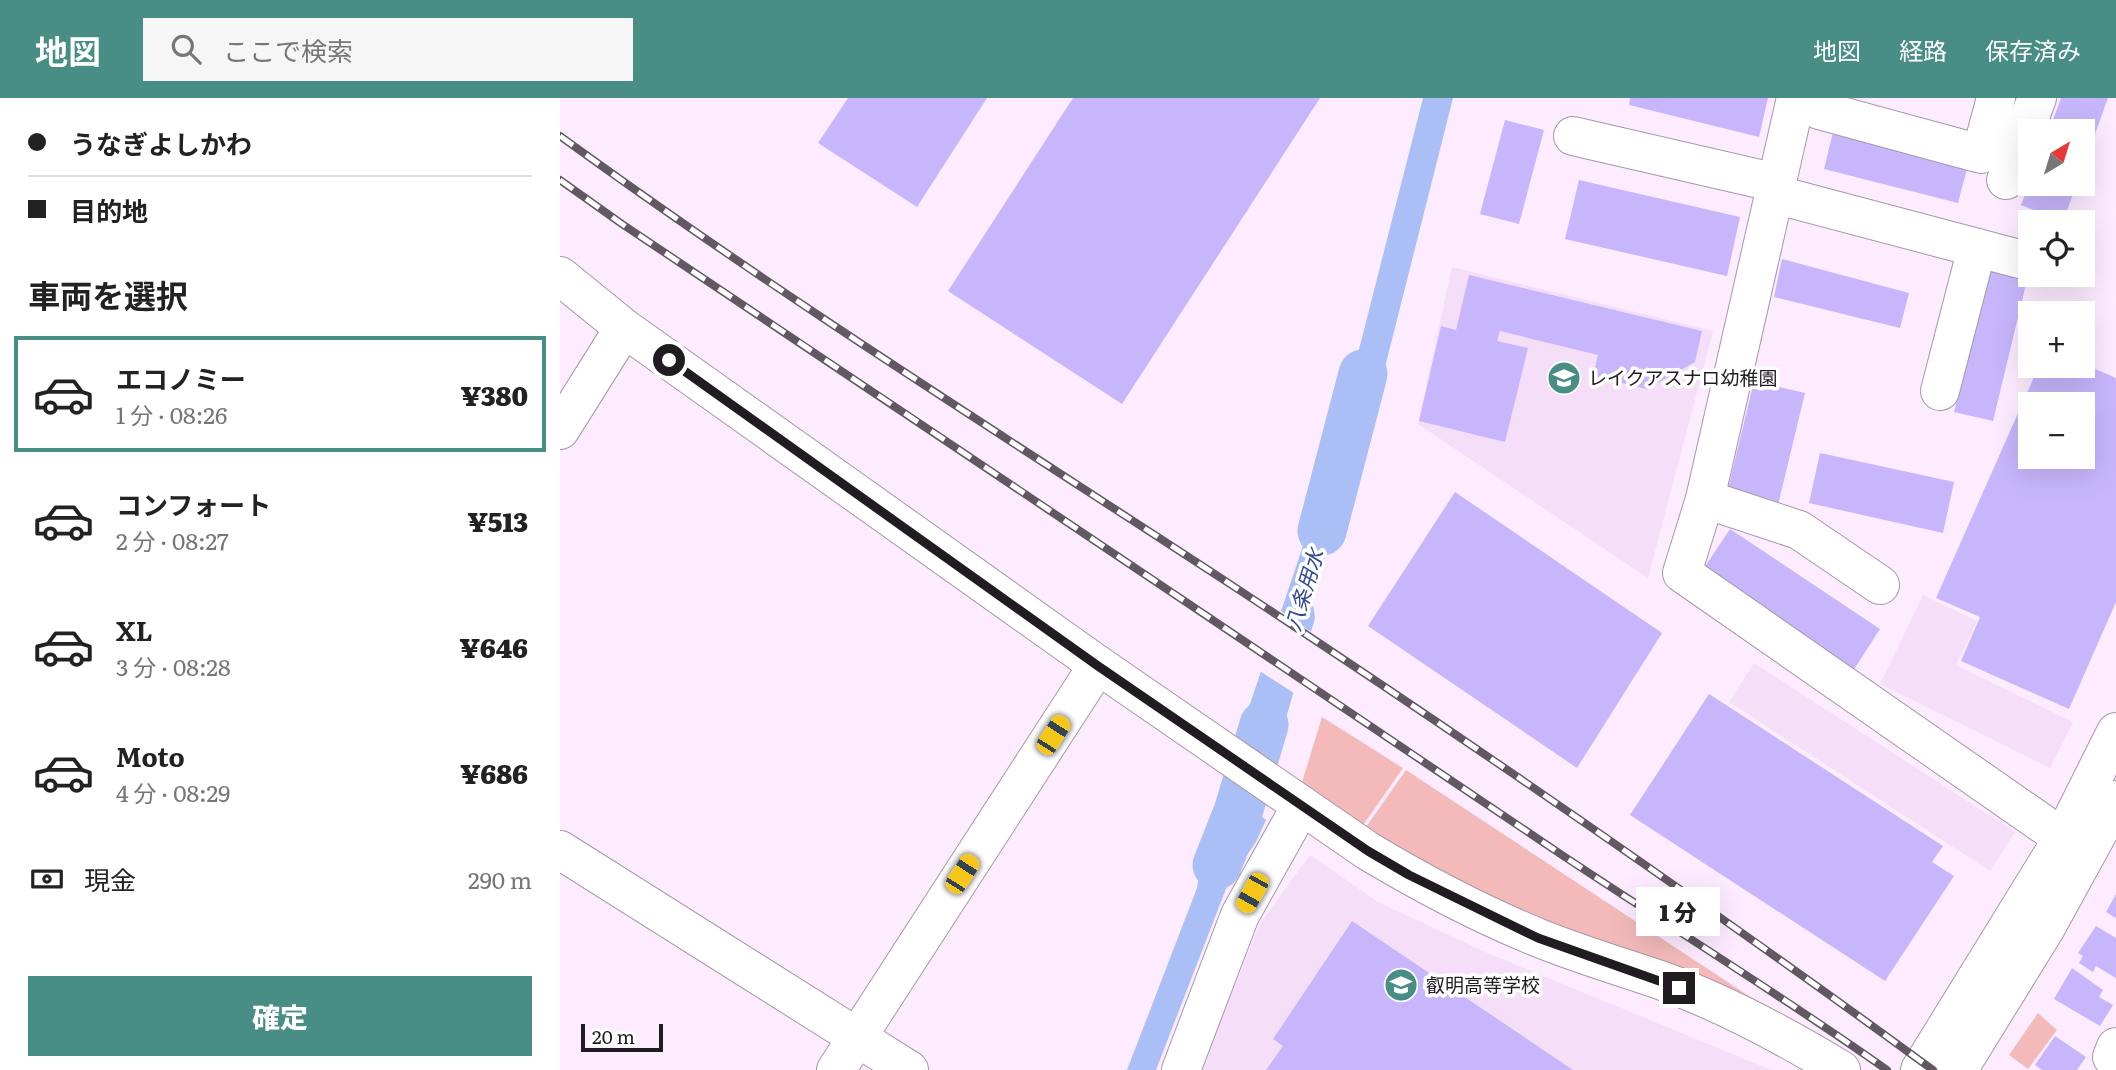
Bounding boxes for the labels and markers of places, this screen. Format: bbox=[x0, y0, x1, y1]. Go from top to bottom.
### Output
school or university icon: レイクアスナロ幼稚園 bbox=[1545, 359, 1583, 397]
place label: レイクアスナロ幼稚園 bbox=[1588, 363, 1778, 391]
school or university icon: 叡明高等学校 bbox=[1382, 966, 1420, 1004]
place label: 叡明高等学校 bbox=[1426, 970, 1540, 998]

